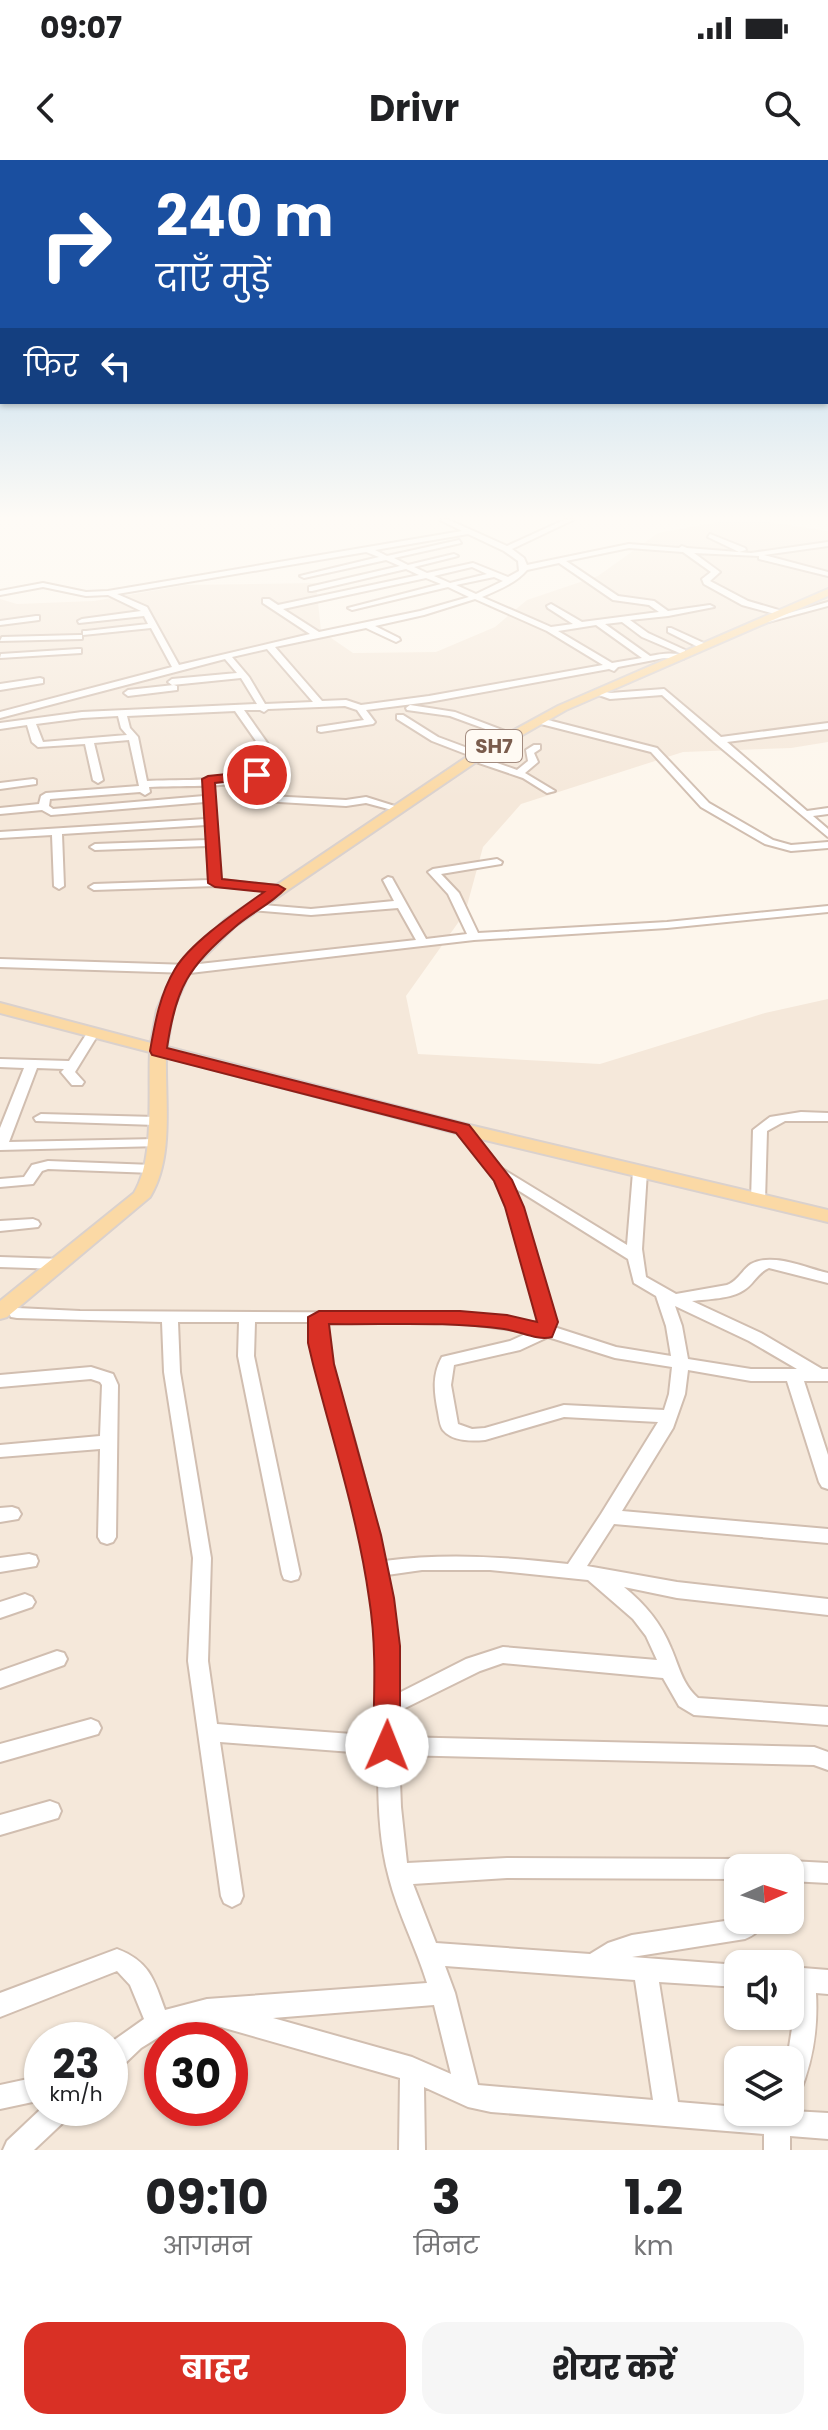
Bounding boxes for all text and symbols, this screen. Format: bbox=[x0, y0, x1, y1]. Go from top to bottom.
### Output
text: 09:07 bbox=[40, 6, 122, 49]
text: Drivr bbox=[369, 83, 459, 134]
icon: back bbox=[24, 86, 68, 130]
icon: search bbox=[760, 86, 804, 130]
text: 240 m bbox=[156, 177, 334, 256]
icon: right bbox=[24, 192, 128, 296]
text: दाएँ मुड़ें bbox=[156, 253, 271, 304]
text: फिर bbox=[24, 344, 78, 387]
icon: left bbox=[94, 344, 138, 388]
road number: SH7 bbox=[466, 730, 522, 762]
pin bbox=[223, 741, 291, 809]
icon: arrive bbox=[235, 753, 279, 797]
position arrow bbox=[345, 1704, 429, 1788]
north arrow bbox=[724, 1854, 804, 1934]
map controls bbox=[724, 1854, 804, 2126]
button: sound bbox=[724, 1950, 804, 2030]
speed limit sign: 30 bbox=[144, 2022, 248, 2126]
text: 23 bbox=[52, 2036, 100, 2092]
button: layers bbox=[724, 2046, 804, 2126]
text: km/h bbox=[49, 2080, 103, 2108]
text: 09:10 bbox=[145, 2164, 269, 2231]
text: 3 bbox=[432, 2164, 461, 2231]
text: 1.2 bbox=[624, 2164, 683, 2231]
text: आगमन bbox=[162, 2228, 251, 2264]
text: मिनट bbox=[414, 2228, 479, 2264]
text: km bbox=[633, 2228, 674, 2264]
button: बाहर bbox=[24, 2322, 406, 2414]
button: शेयर करें bbox=[422, 2322, 804, 2414]

